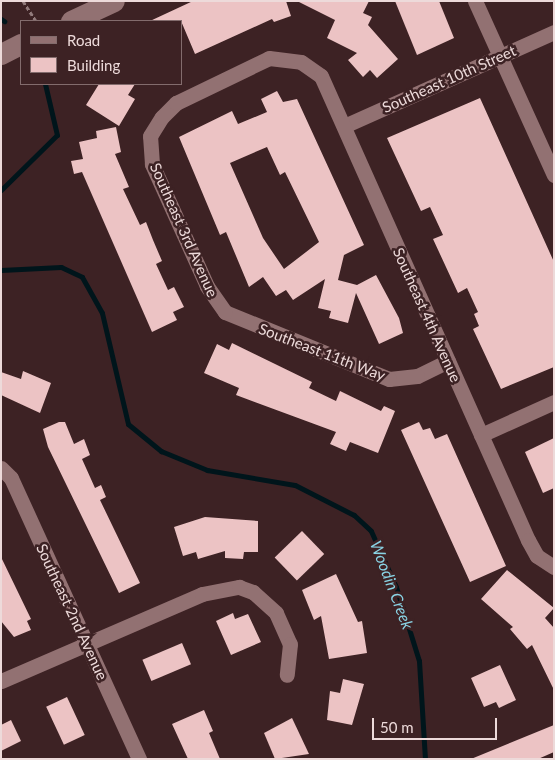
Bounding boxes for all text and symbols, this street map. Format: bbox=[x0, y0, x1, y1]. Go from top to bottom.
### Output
legend bbox=[20, 20, 182, 85]
text: Road bbox=[67, 31, 100, 49]
street label: Southeast 10th Street bbox=[379, 41, 519, 117]
text: Building bbox=[67, 56, 120, 74]
street label: Southeast 3rd Avenue bbox=[146, 160, 222, 300]
street label: Southeast 4th Avenue bbox=[389, 245, 465, 385]
street label: Southeast 11th Way bbox=[256, 320, 388, 384]
water label: Woodin Creek bbox=[366, 538, 418, 632]
street label: Southeast 2nd Avenue bbox=[32, 541, 112, 683]
scale bar bbox=[375, 708, 500, 740]
text: 50 m bbox=[380, 718, 414, 736]

